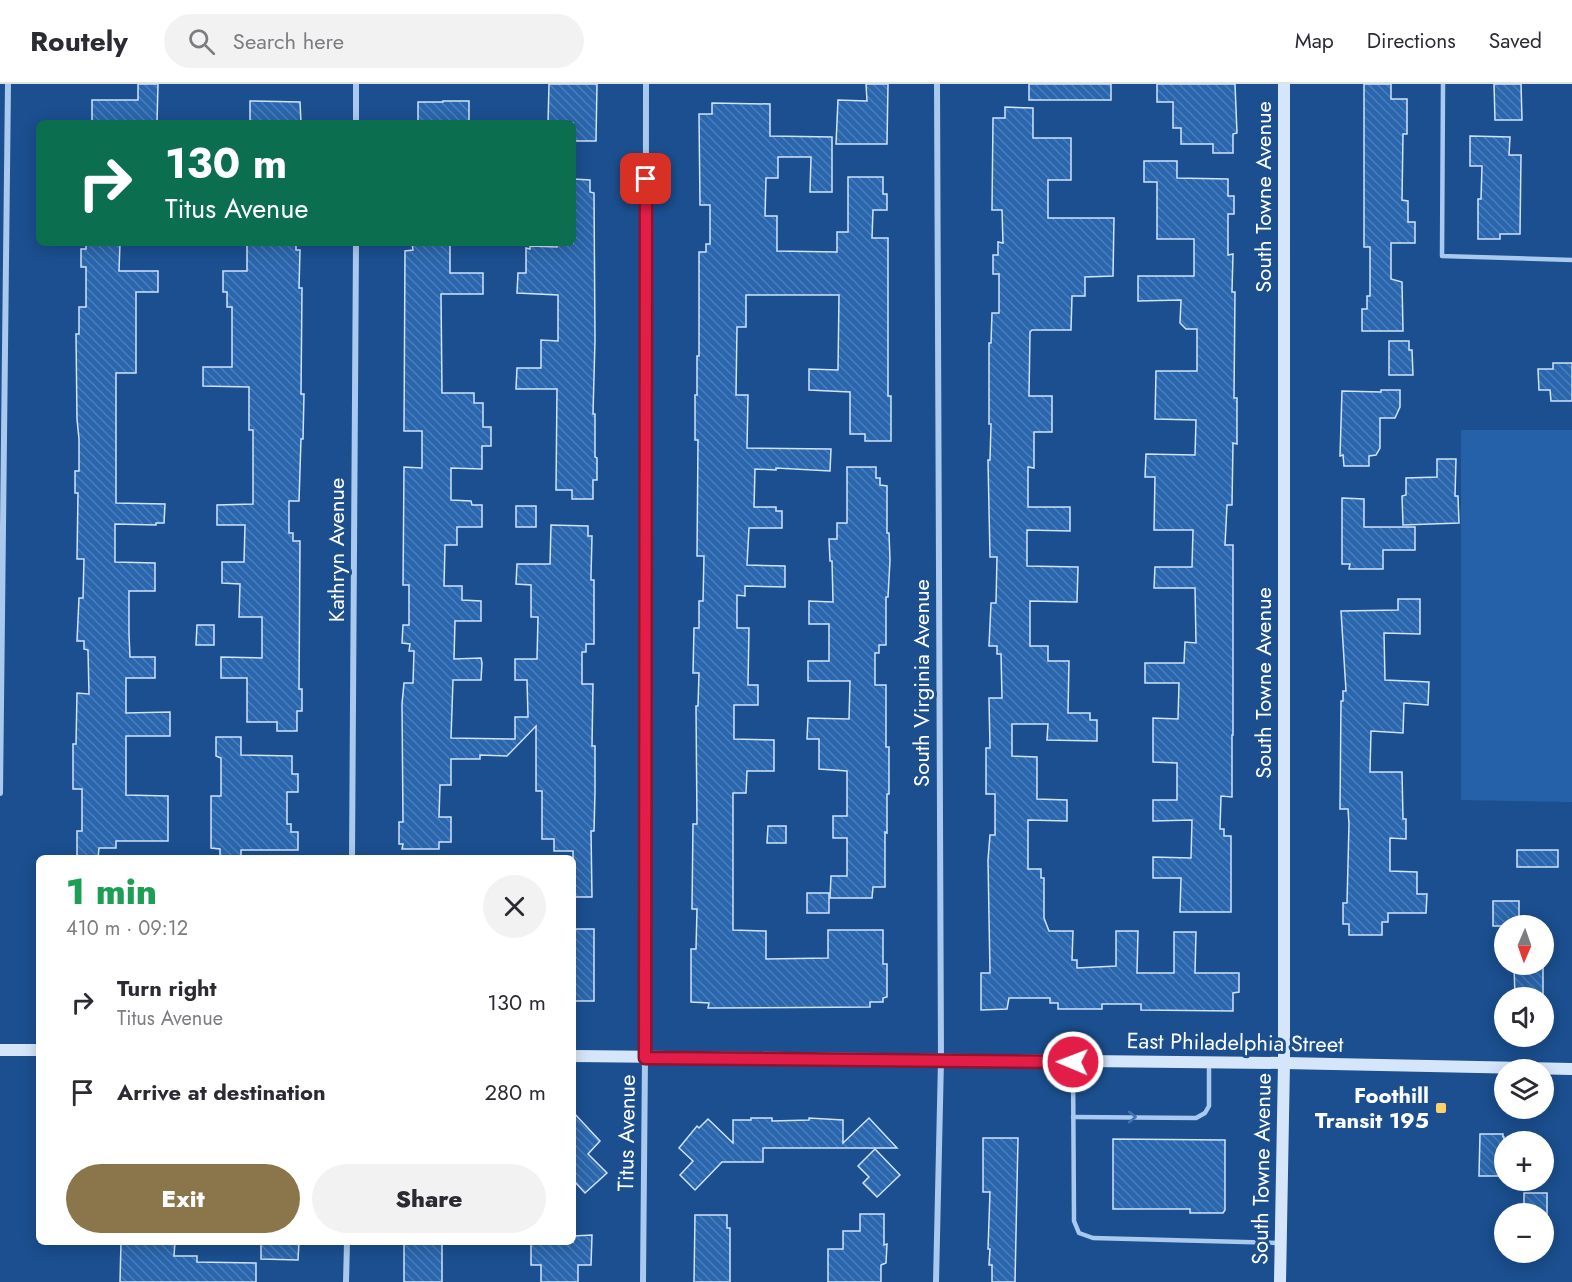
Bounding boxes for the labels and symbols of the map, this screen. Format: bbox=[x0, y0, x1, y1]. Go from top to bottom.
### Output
street label: South Towne Avenue bbox=[1247, 101, 1279, 293]
pin bbox=[620, 153, 671, 204]
street label: Kathryn Avenue bbox=[320, 478, 352, 622]
street label: South Virginia Avenue bbox=[905, 579, 937, 787]
street label: South Towne Avenue bbox=[1247, 587, 1279, 779]
north arrow bbox=[1494, 915, 1554, 975]
street label: East Philadelphia Street bbox=[1126, 1024, 1344, 1060]
position arrow bbox=[1041, 1030, 1105, 1094]
street label: South Towne Avenue bbox=[1243, 1073, 1279, 1265]
street label: Titus Avenue bbox=[609, 1074, 643, 1192]
place label: Foothill Transit 195 bbox=[1315, 1079, 1429, 1136]
marker: Foothill Transit 195 bbox=[1434, 1101, 1448, 1115]
one-way arrow bbox=[1127, 1111, 1136, 1123]

